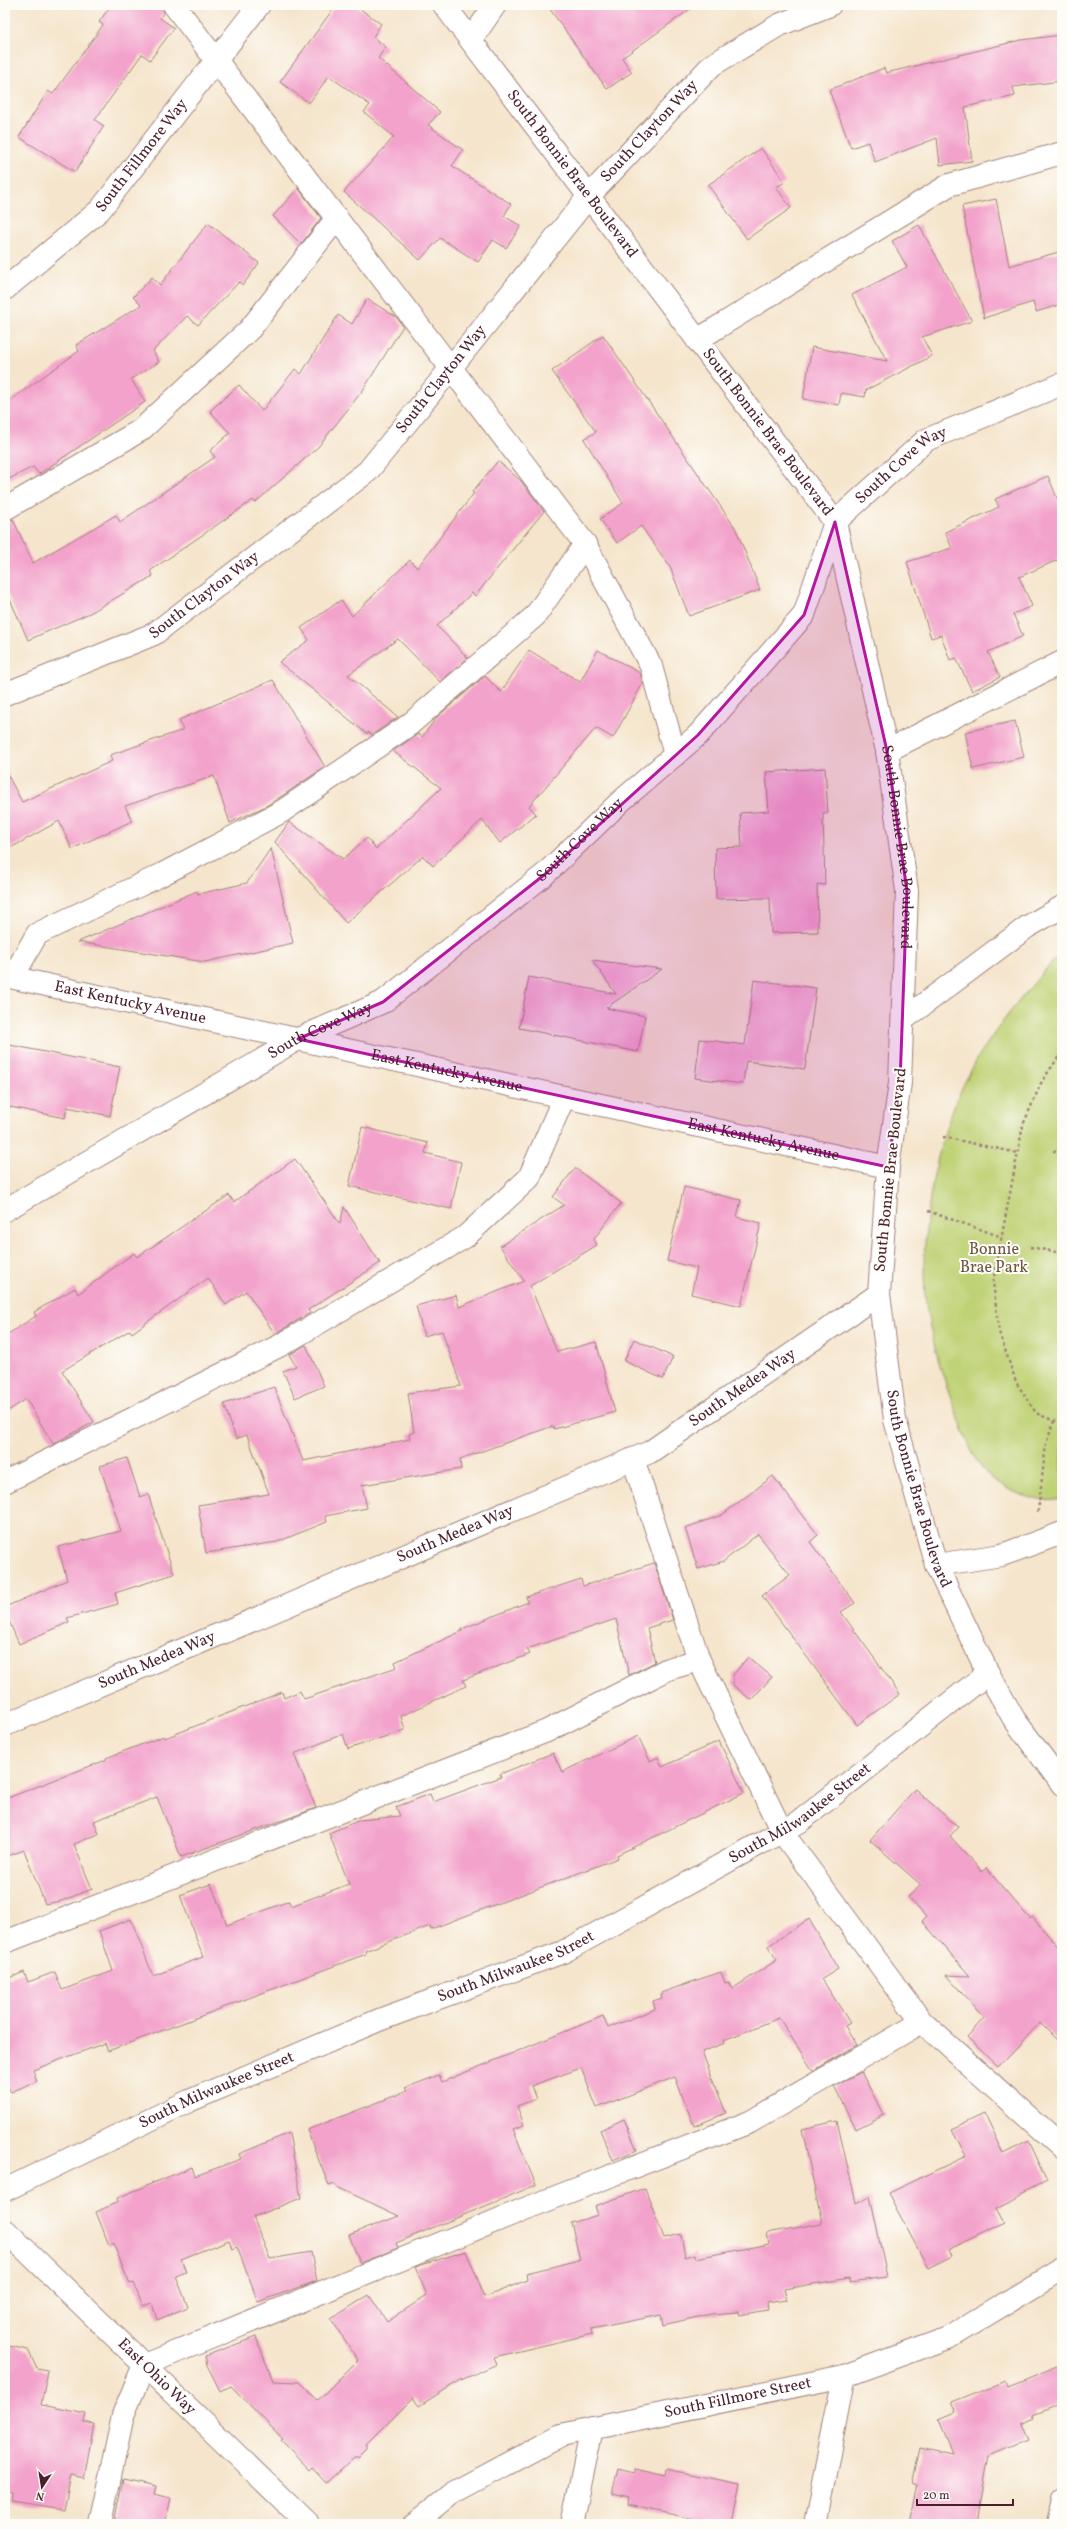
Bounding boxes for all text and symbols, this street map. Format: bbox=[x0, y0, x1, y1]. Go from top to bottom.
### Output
street label: South Clayton Way bbox=[596, 75, 704, 188]
street label: South Bonnie Brae Boulevard bbox=[501, 86, 643, 263]
street label: South Fillmore Way bbox=[91, 94, 193, 217]
street label: South Clayton Way bbox=[391, 320, 492, 438]
street label: South Bonnie Brae Boulevard bbox=[697, 344, 838, 521]
street label: South Cove Way bbox=[851, 421, 951, 509]
street label: South Clayton Way bbox=[145, 546, 264, 645]
street label: South Bonnie Brae Boulevard bbox=[875, 743, 918, 950]
street label: South Cove Way bbox=[532, 793, 629, 888]
street label: East Kentucky Avenue bbox=[52, 976, 208, 1030]
street label: South Cove Way bbox=[264, 997, 376, 1065]
street label: East Kentucky Avenue bbox=[369, 1044, 525, 1099]
street label: South Bonnie Brae Boulevard bbox=[869, 1067, 913, 1273]
street label: East Kentucky Avenue bbox=[686, 1113, 841, 1167]
park label: Bonnie Brae Park bbox=[960, 1239, 1028, 1279]
street label: South Medea Way bbox=[685, 1343, 801, 1433]
street label: South Bonnie Brae Boulevard bbox=[880, 1388, 956, 1592]
street label: South Medea Way bbox=[393, 1500, 518, 1569]
street label: South Medea Way bbox=[95, 1626, 219, 1695]
street label: South Milwaukee Street bbox=[725, 1758, 876, 1869]
street label: South Milwaukee Street bbox=[435, 1925, 599, 2008]
street label: South Milwaukee Street bbox=[135, 2046, 298, 2134]
street label: East Ohio Way bbox=[112, 2334, 201, 2420]
street label: South Fillmore Street bbox=[662, 2372, 814, 2424]
north arrow bbox=[22, 2467, 62, 2507]
scale bar bbox=[917, 2481, 1013, 2507]
text: N bbox=[35, 2487, 46, 2503]
text: 20 m bbox=[923, 2488, 950, 2504]

